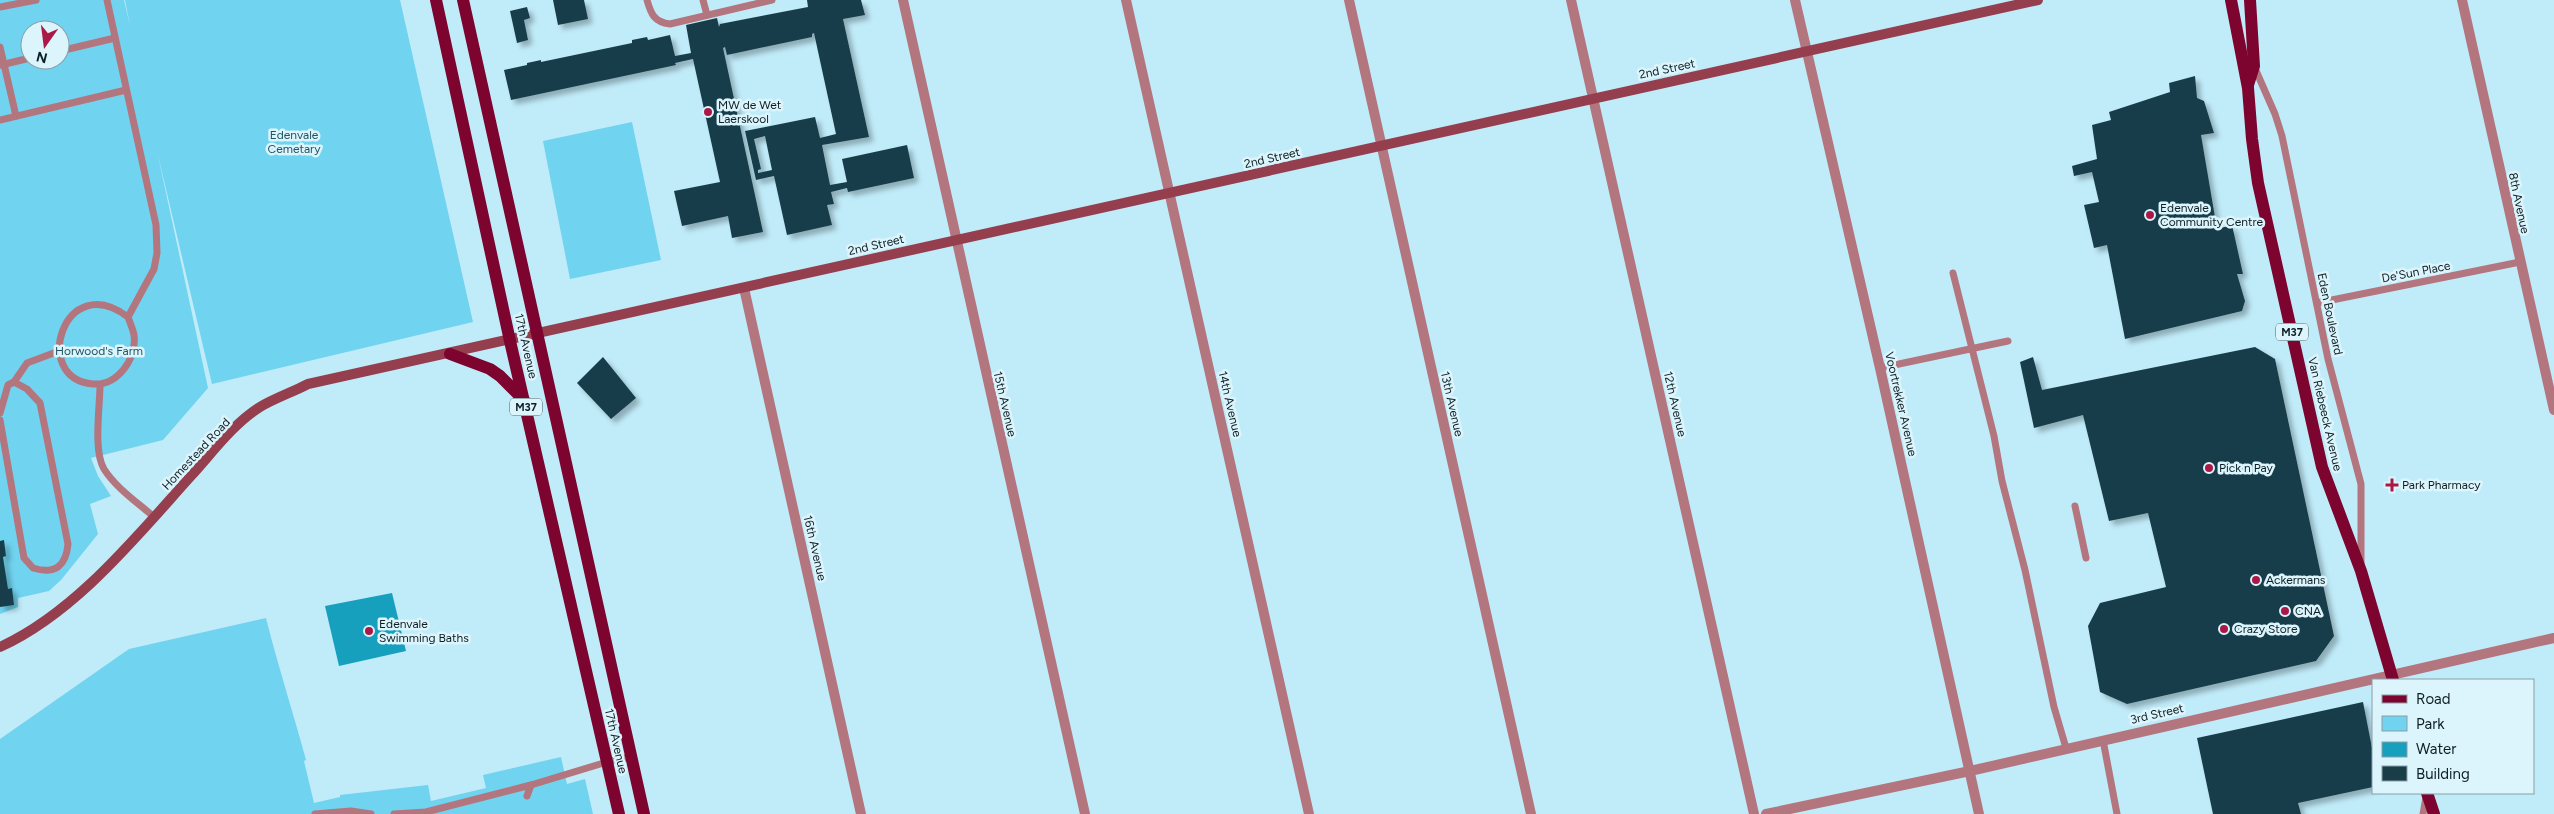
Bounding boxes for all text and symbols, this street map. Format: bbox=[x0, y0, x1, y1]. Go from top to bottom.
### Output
north arrow bbox=[20, 20, 70, 70]
text: N bbox=[35, 48, 49, 67]
street label: 2nd Street bbox=[1638, 56, 1697, 82]
place label: MW de Wet Laerskool bbox=[718, 98, 782, 126]
marker: MW de Wet Laerskool bbox=[702, 106, 714, 118]
park label: Edenvale Cemetary bbox=[268, 128, 321, 156]
street label: 2nd Street bbox=[1243, 145, 1302, 171]
street label: 8th Avenue bbox=[2506, 171, 2532, 235]
place label: Edenvale Community Centre bbox=[2160, 201, 2264, 229]
marker: Edenvale Community Centre bbox=[2144, 209, 2156, 221]
street label: 2nd Street bbox=[847, 232, 906, 258]
street label: De'Sun Place bbox=[2380, 258, 2452, 286]
street label: Eden Boulevard bbox=[2314, 272, 2346, 356]
street label: 17th Avenue bbox=[512, 312, 540, 380]
road number: M37 bbox=[2276, 324, 2308, 341]
park label: Horwood's Farm bbox=[55, 344, 143, 358]
street label: Voortrekker Avenue bbox=[1882, 350, 1920, 458]
street label: Van Riebeeck Avenue bbox=[2305, 356, 2345, 473]
street label: 15th Avenue bbox=[991, 370, 1019, 438]
street label: 14th Avenue bbox=[1216, 370, 1244, 439]
street label: 13th Avenue bbox=[1438, 370, 1466, 438]
street label: 12th Avenue bbox=[1661, 370, 1689, 438]
road number: M37 bbox=[510, 398, 542, 416]
street label: Homestead Road bbox=[159, 415, 233, 493]
place label: Pick n Pay bbox=[2219, 461, 2274, 475]
marker: Pick n Pay bbox=[2203, 462, 2215, 474]
place label: Park Pharmacy bbox=[2402, 478, 2481, 492]
marker: Park Pharmacy bbox=[2386, 479, 2398, 491]
street label: 16th Avenue bbox=[801, 514, 829, 582]
place label: Ackermans bbox=[2266, 573, 2326, 587]
marker: Ackermans bbox=[2250, 574, 2262, 586]
place label: CNA bbox=[2295, 604, 2321, 618]
marker: CNA bbox=[2279, 605, 2291, 617]
place label: Edenvale Swimming Baths bbox=[379, 617, 469, 645]
place label: Crazy Store bbox=[2234, 622, 2298, 636]
marker: Crazy Store bbox=[2218, 623, 2230, 635]
marker: Edenvale Swimming Baths bbox=[363, 625, 375, 637]
legend bbox=[2372, 679, 2534, 794]
text: Road bbox=[2416, 690, 2451, 708]
street label: 3rd Street bbox=[2129, 701, 2185, 727]
street label: 17th Avenue bbox=[602, 707, 630, 775]
text: Park bbox=[2416, 715, 2445, 733]
text: Water bbox=[2416, 740, 2456, 758]
text: Building bbox=[2416, 765, 2470, 783]

